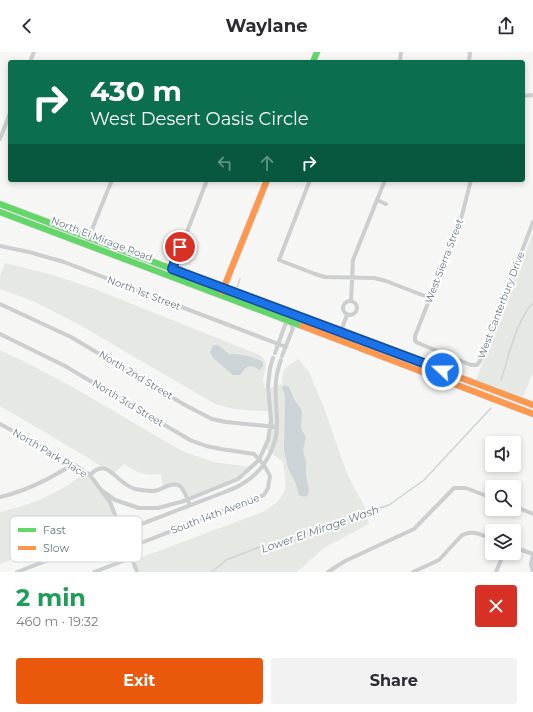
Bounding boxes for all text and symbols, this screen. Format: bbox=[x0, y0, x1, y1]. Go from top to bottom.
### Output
icon: back bbox=[16, 15, 38, 37]
text: Waylane bbox=[225, 15, 308, 37]
icon: share bbox=[495, 15, 517, 37]
text: 430 m bbox=[90, 74, 182, 108]
icon: right bbox=[24, 76, 76, 128]
text: West Desert Oasis Circle bbox=[90, 108, 309, 130]
icon: left bbox=[214, 152, 236, 174]
icon: ahead bbox=[256, 152, 278, 174]
icon: right bbox=[298, 152, 320, 174]
street label: North El Mirage Road bbox=[50, 214, 154, 264]
street label: West Sierra Street bbox=[422, 217, 466, 305]
pin bbox=[163, 230, 197, 264]
icon: arrive bbox=[169, 236, 191, 258]
street label: West Canterbury Drive bbox=[475, 250, 527, 360]
street label: North 1st Street bbox=[106, 273, 182, 313]
street label: North 2nd Street bbox=[97, 348, 175, 402]
position arrow bbox=[421, 349, 463, 391]
street label: North 3rd Street bbox=[90, 377, 166, 429]
street label: North Park Place bbox=[10, 426, 90, 480]
map controls bbox=[485, 436, 521, 560]
button: sound bbox=[485, 436, 521, 472]
button: search bbox=[485, 480, 521, 516]
street label: South 14th Avenue bbox=[169, 491, 261, 537]
water label: Lower El Mirage Wash bbox=[259, 502, 381, 556]
legend bbox=[10, 516, 142, 562]
text: Fast bbox=[43, 523, 67, 537]
button: layers bbox=[485, 524, 521, 560]
text: Slow bbox=[43, 541, 69, 555]
text: 2 min bbox=[16, 583, 86, 612]
button: close bbox=[475, 585, 517, 627]
text: 460 m · 19:32 bbox=[16, 613, 98, 629]
button: Exit bbox=[16, 658, 263, 704]
button: Share bbox=[271, 658, 517, 704]

